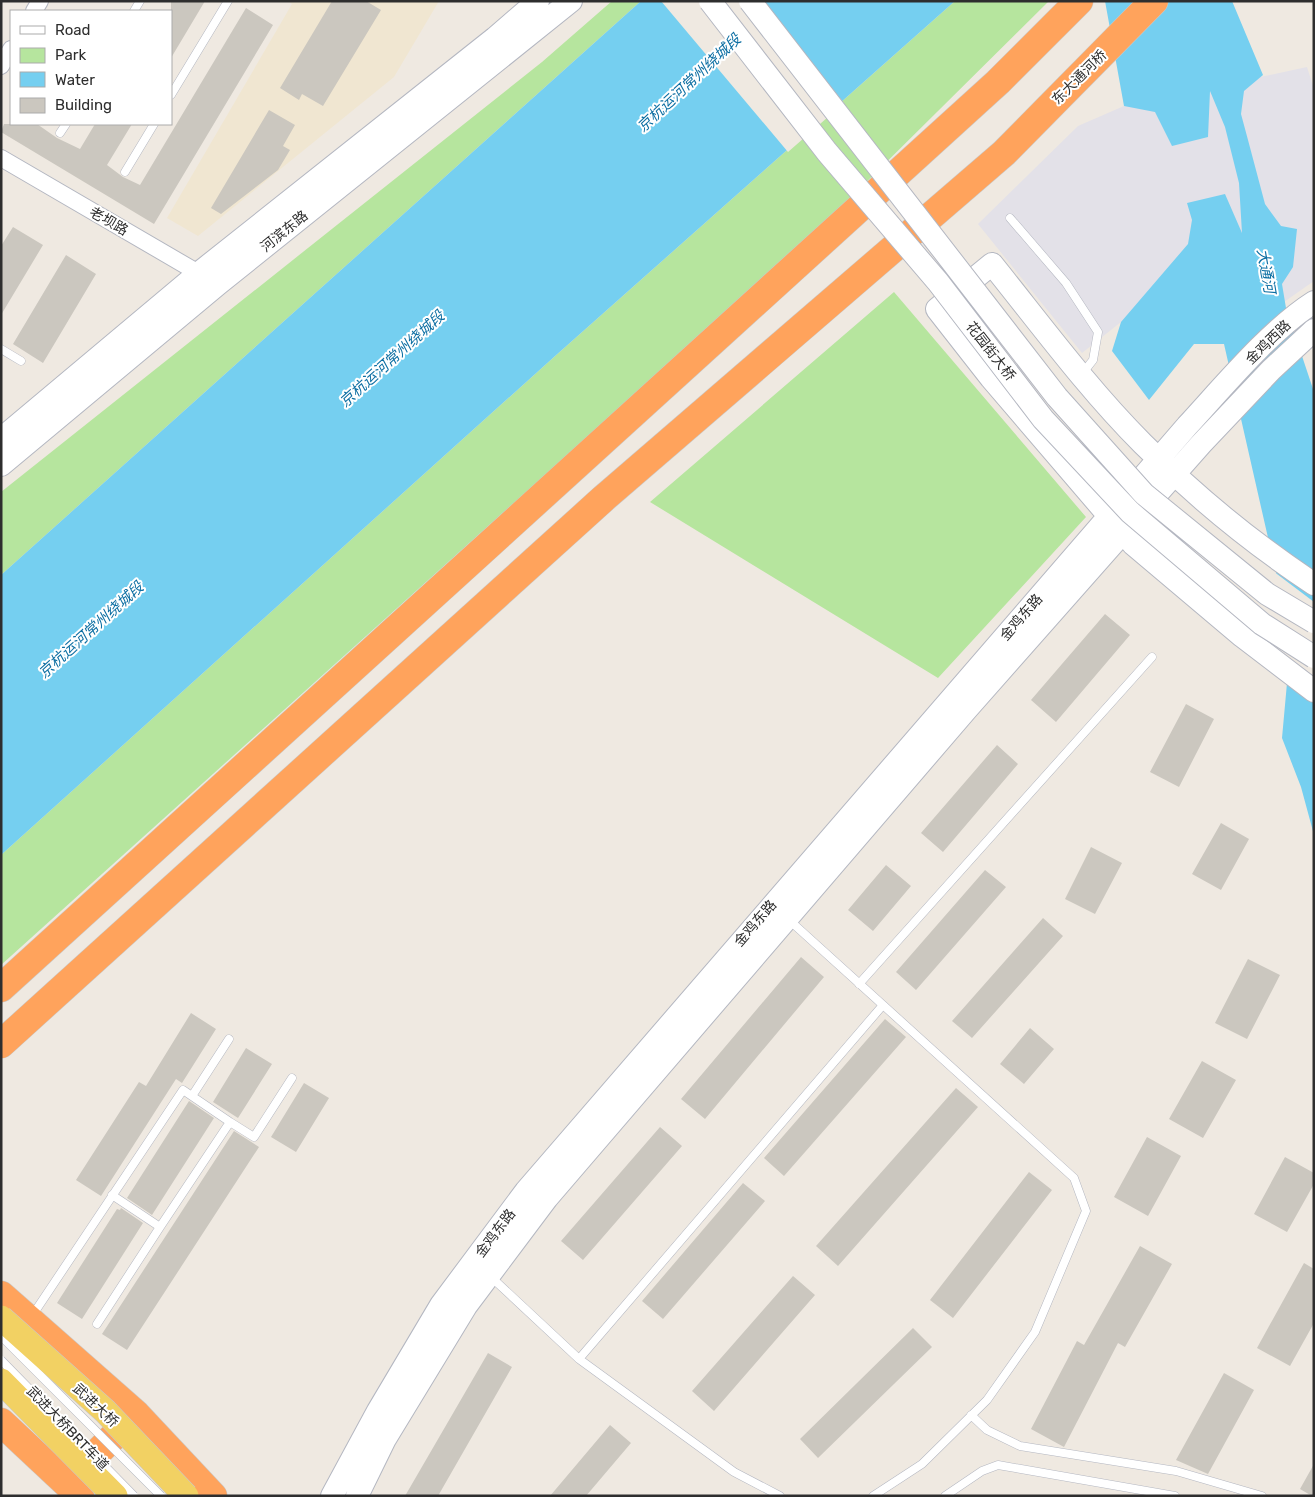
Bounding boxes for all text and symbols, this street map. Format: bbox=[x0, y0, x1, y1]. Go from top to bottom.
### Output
legend bbox=[10, 10, 172, 125]
text: Road bbox=[55, 21, 91, 39]
water label: 京杭运河常州绕城段 bbox=[633, 29, 746, 136]
text: Park bbox=[55, 46, 86, 64]
street label: 东大通河桥 bbox=[1049, 47, 1110, 108]
text: Water bbox=[55, 71, 95, 89]
text: Building bbox=[55, 96, 112, 114]
street label: 老坝路 bbox=[86, 204, 131, 239]
street label: 河滨东路 bbox=[257, 207, 311, 256]
water label: 大通河 bbox=[1253, 247, 1279, 298]
water label: 京杭运河常州绕城段 bbox=[336, 306, 450, 411]
street label: 金鸡西路 bbox=[1242, 317, 1294, 368]
street label: 花园街大桥 bbox=[962, 318, 1019, 384]
water label: 京杭运河常州绕城段 bbox=[35, 577, 149, 682]
street label: 金鸡东路 bbox=[997, 591, 1046, 644]
street label: 金鸡东路 bbox=[731, 897, 780, 950]
street label: 金鸡东路 bbox=[472, 1206, 519, 1261]
street label: 武进大桥 bbox=[69, 1380, 122, 1431]
street label: 武进大桥BRT车道 bbox=[23, 1383, 112, 1474]

